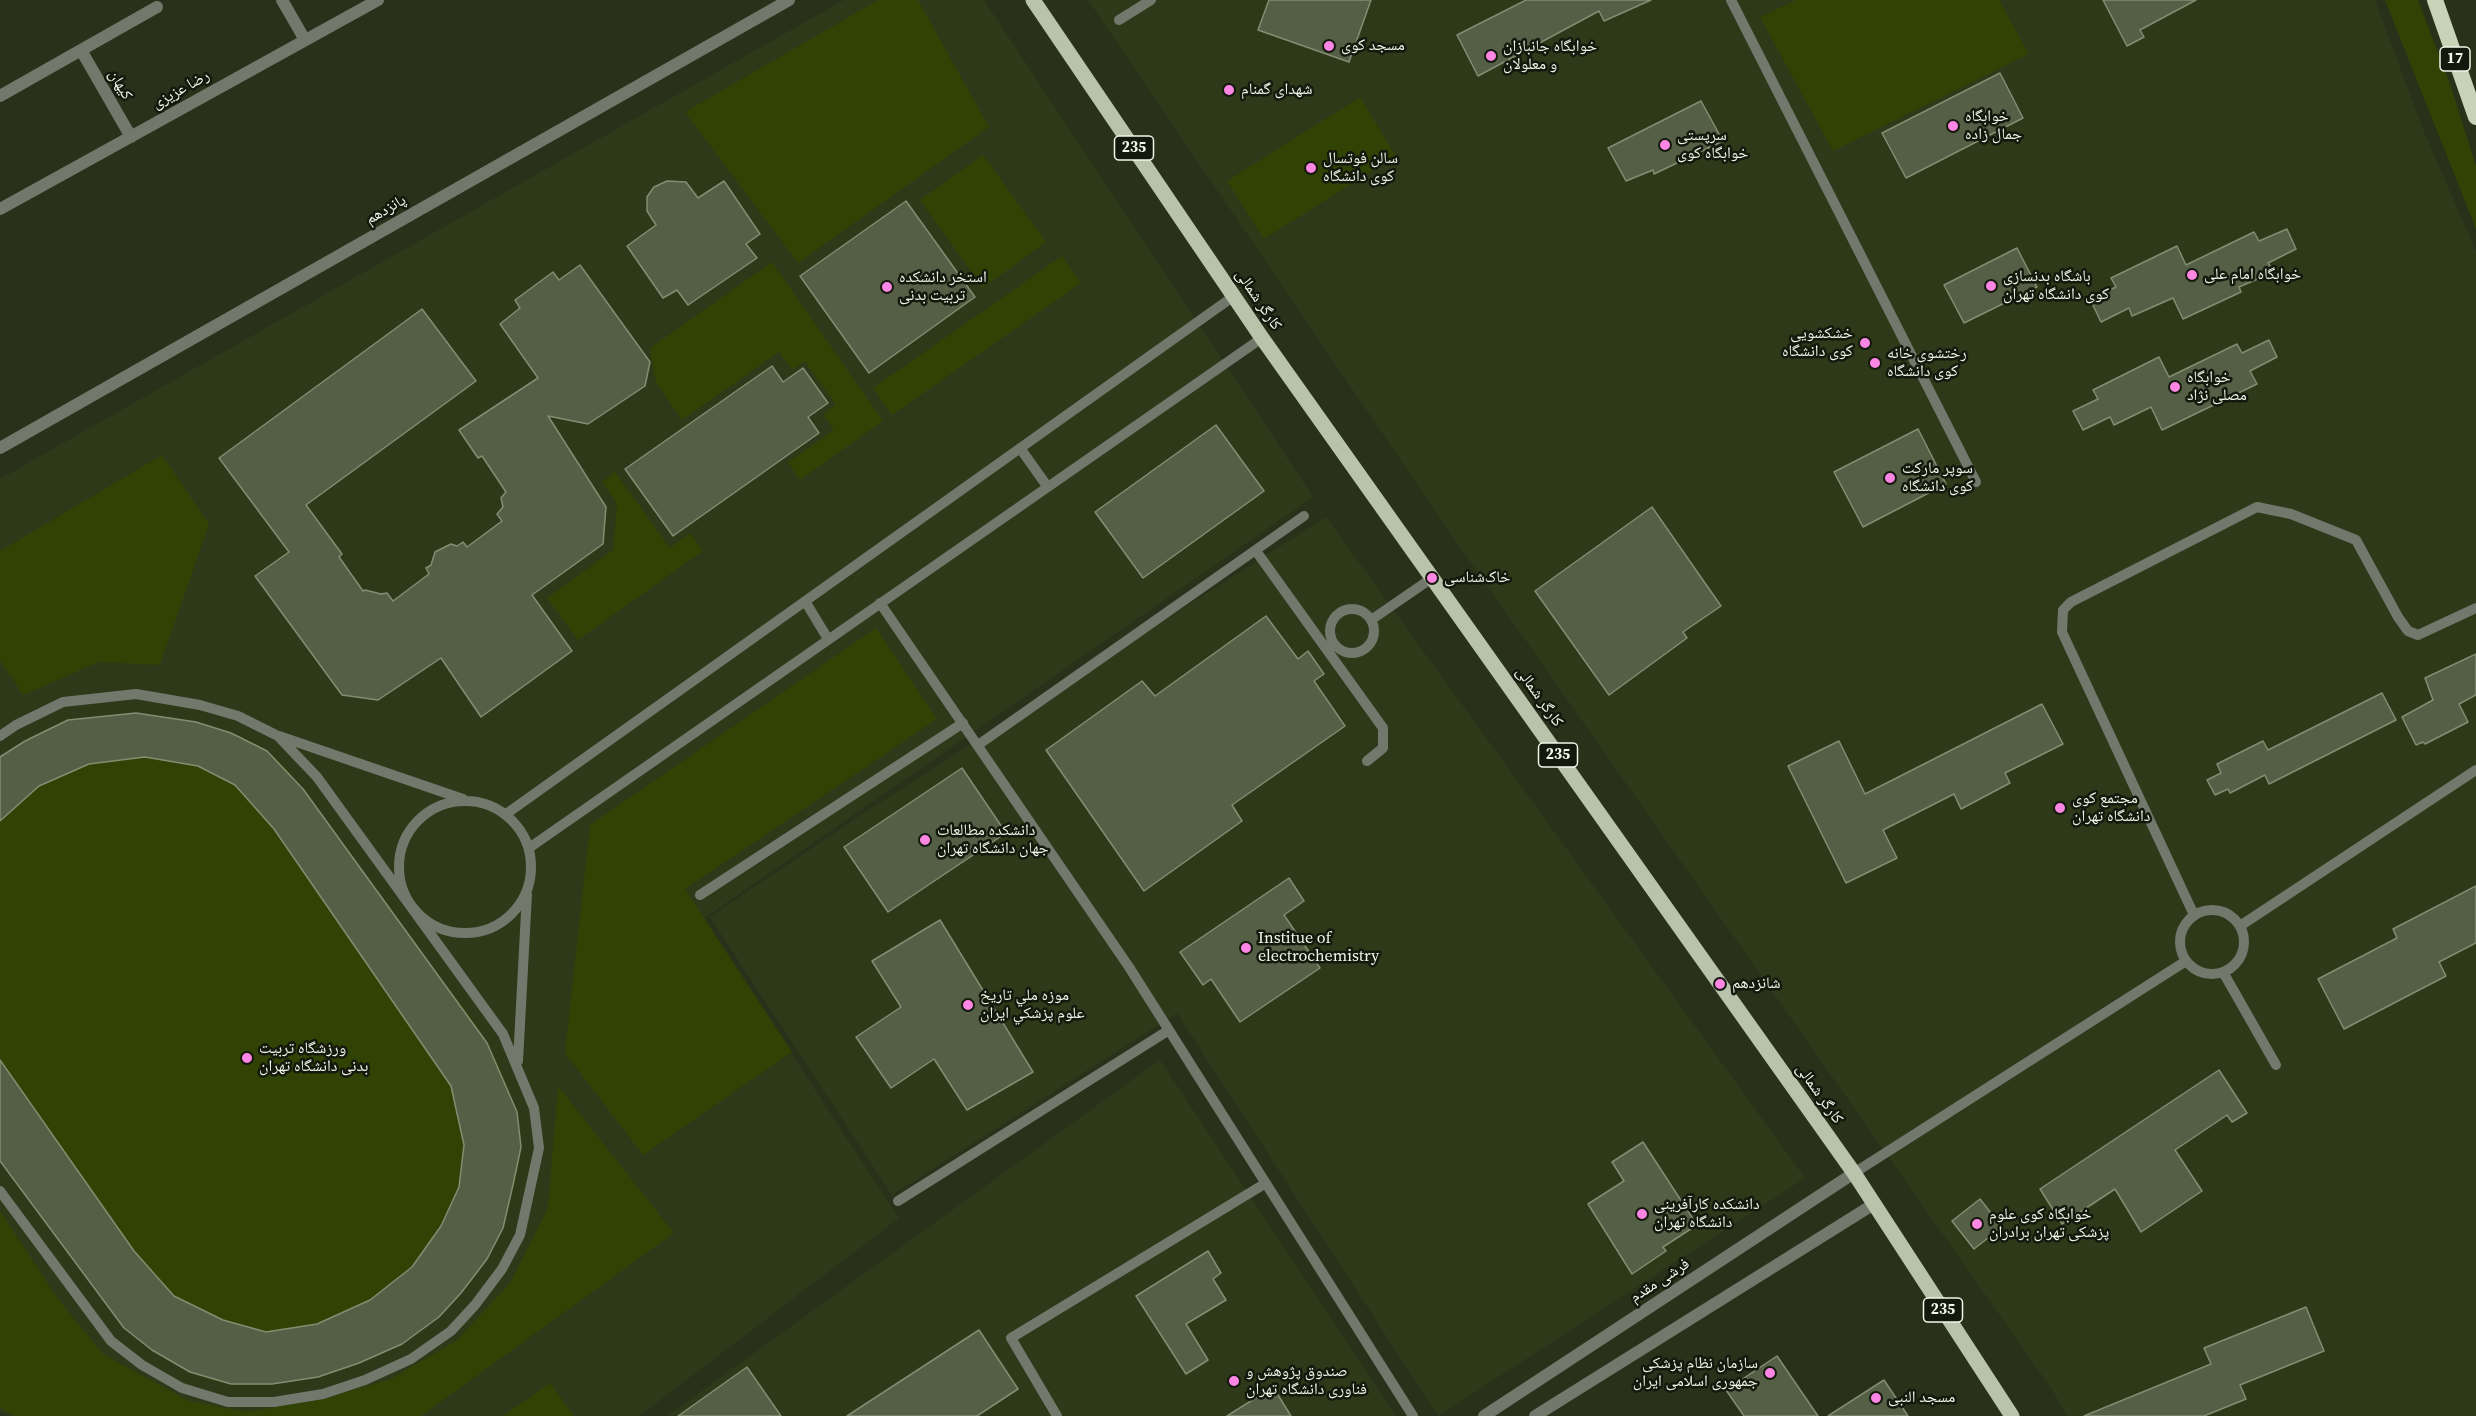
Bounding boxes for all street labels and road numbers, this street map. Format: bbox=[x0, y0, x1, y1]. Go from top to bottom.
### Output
road number: 17 bbox=[2440, 47, 2470, 71]
street label: کیهان bbox=[104, 66, 136, 104]
street label: رضا عزیزی bbox=[149, 66, 213, 114]
road number: 235 bbox=[1114, 136, 1154, 160]
street label: پانزدهم bbox=[362, 191, 410, 229]
street label: کارگر شمالی bbox=[1231, 266, 1285, 334]
street label: کارگر شمالی bbox=[1511, 663, 1567, 731]
road number: 235 bbox=[1538, 743, 1578, 767]
street label: کارگر شمالی bbox=[1791, 1060, 1847, 1128]
street label: فرشی مقدم bbox=[1627, 1255, 1693, 1307]
road number: 235 bbox=[1924, 1298, 1962, 1322]

